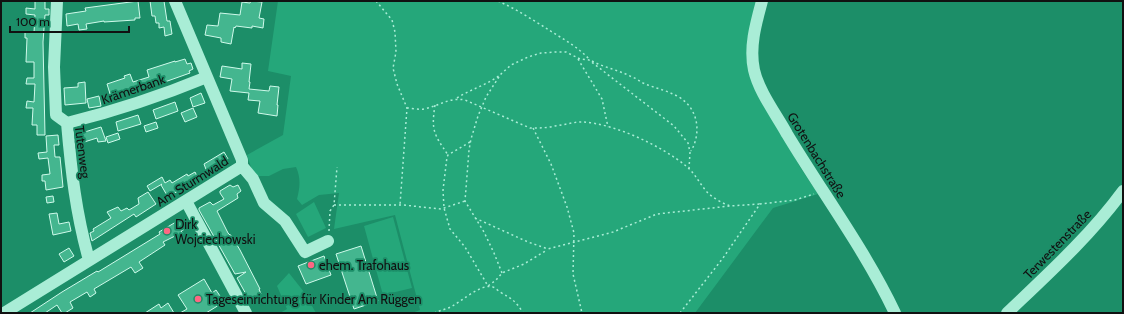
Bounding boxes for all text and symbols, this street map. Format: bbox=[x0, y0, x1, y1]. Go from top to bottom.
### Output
scale bar bbox=[10, 8, 129, 34]
text: 100 m bbox=[16, 14, 50, 29]
street label: Krämerbank bbox=[99, 71, 167, 107]
street label: Grotenbachstraße bbox=[784, 109, 850, 201]
street label: Tutenweg bbox=[72, 125, 94, 180]
street label: Am Sturmwald bbox=[153, 152, 231, 210]
street label: Terwestenstraße bbox=[1020, 206, 1094, 282]
place label: Dirk Wojciechowski bbox=[175, 216, 255, 248]
marker: Dirk Wojciechowski bbox=[162, 226, 172, 236]
place label: ehem. Trafohaus bbox=[319, 257, 410, 273]
marker: ehem. Trafohaus bbox=[306, 260, 316, 270]
place label: Tageseinrichtung für Kinder Am Rüggen bbox=[206, 291, 422, 307]
marker: Tageseinrichtung für Kinder Am Rüggen bbox=[193, 294, 203, 304]

